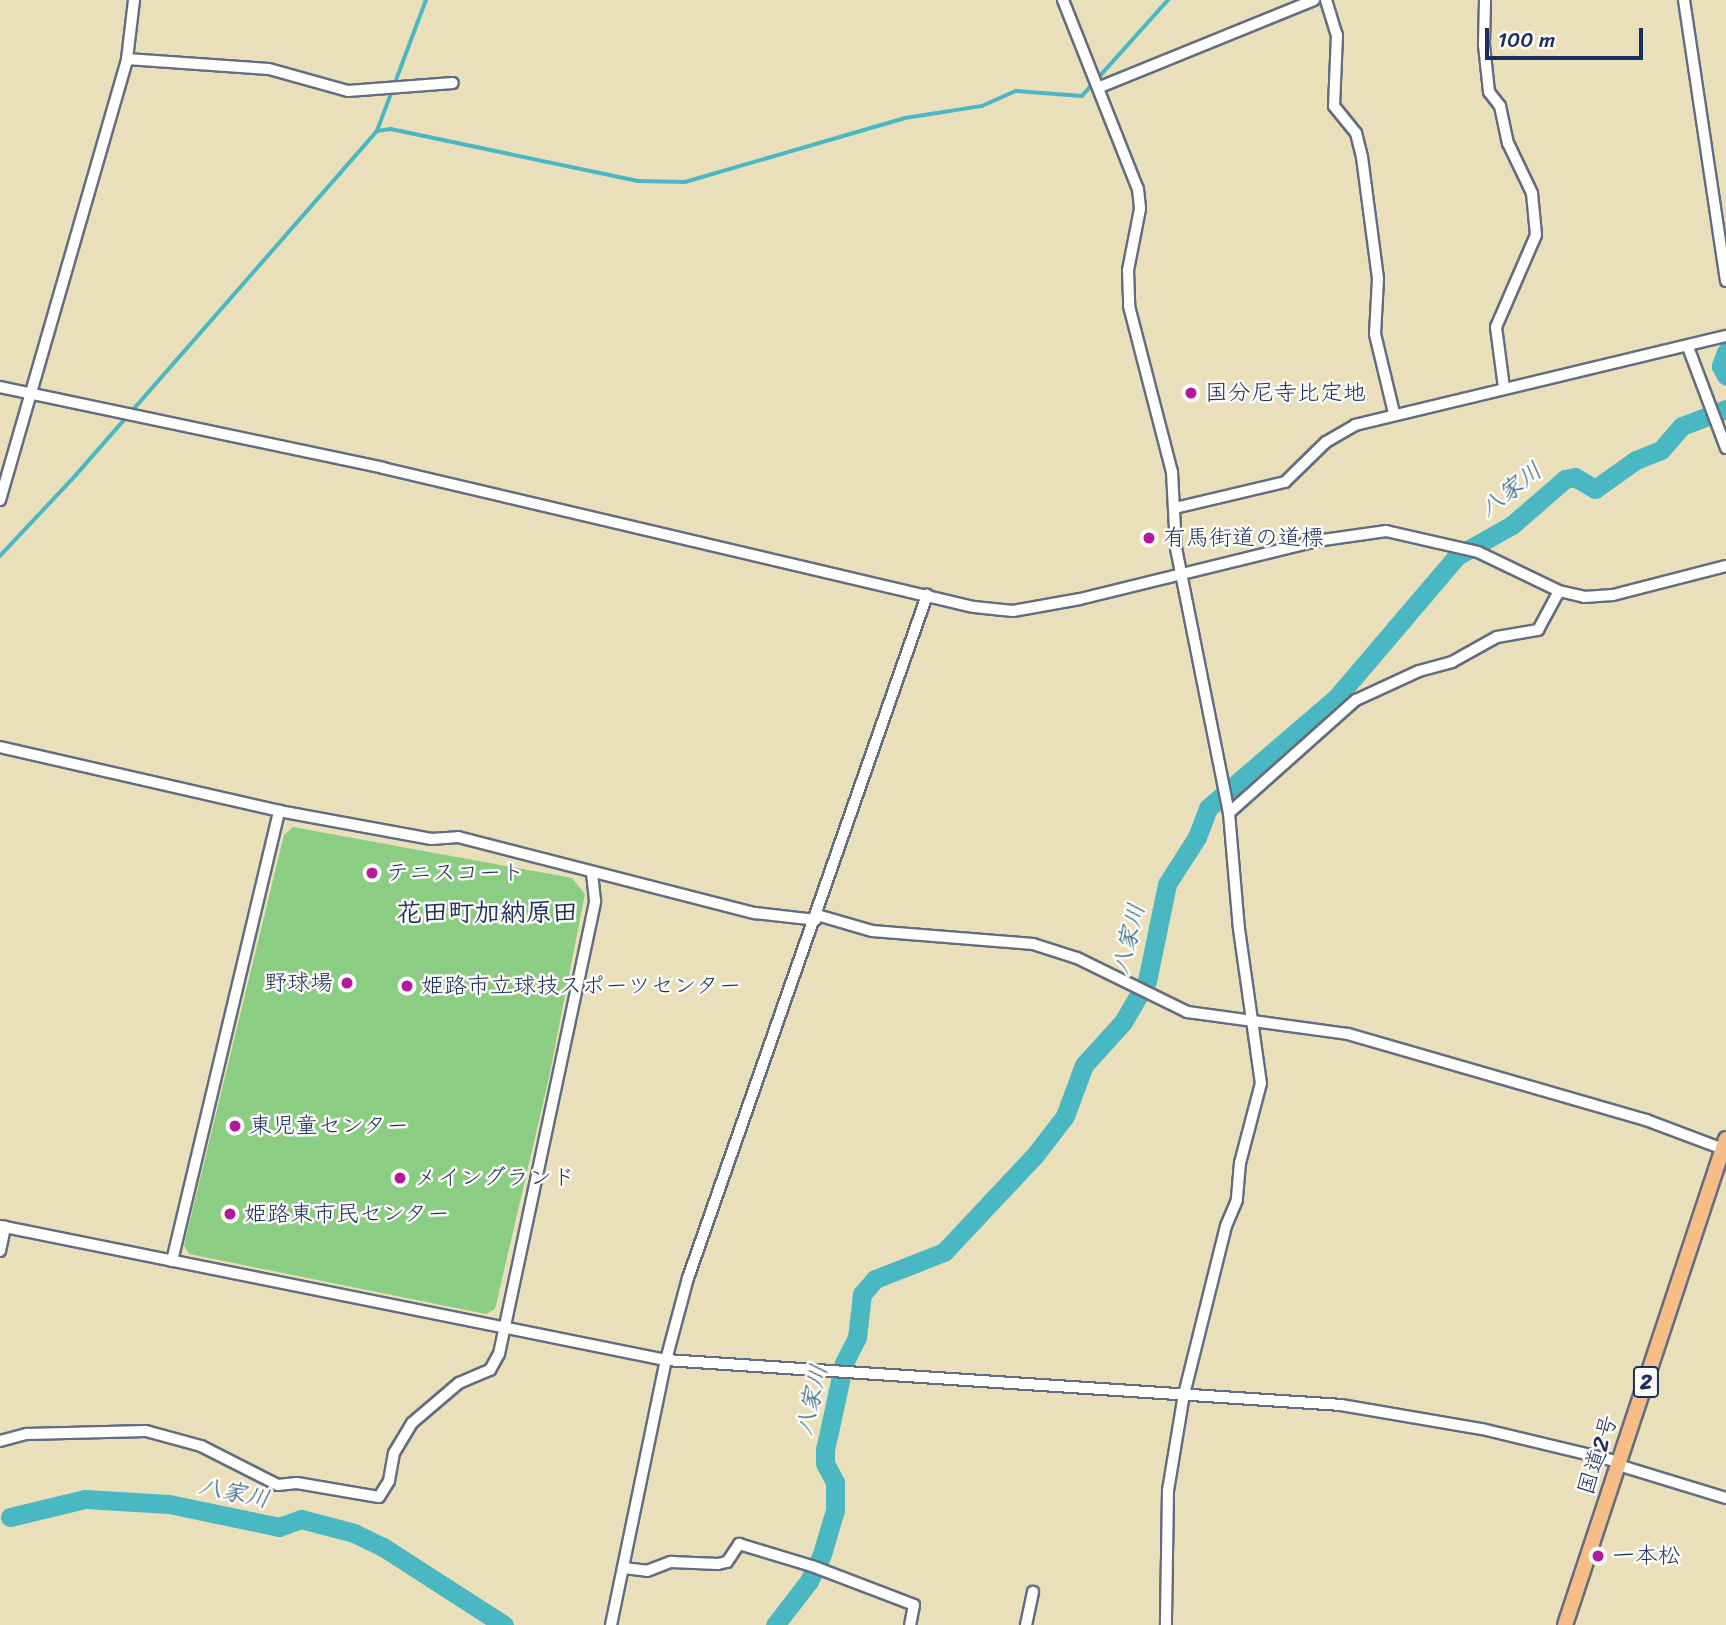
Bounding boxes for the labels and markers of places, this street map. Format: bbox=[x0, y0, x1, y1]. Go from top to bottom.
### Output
place label: 国分尼寺比定地 bbox=[1205, 379, 1366, 407]
marker: 国分尼寺比定地 bbox=[1183, 385, 1199, 401]
place label: 有馬街道の道標 bbox=[1163, 524, 1324, 552]
marker: 有馬街道の道標 bbox=[1141, 530, 1157, 546]
place label: テニスコート bbox=[386, 859, 524, 887]
marker: テニスコート bbox=[364, 865, 380, 881]
place label: 野球場 bbox=[264, 969, 333, 997]
place label: 姫路市立球技スポーツセンター bbox=[421, 972, 743, 1000]
marker: 野球場 bbox=[339, 975, 355, 991]
marker: 姫路市立球技スポーツセンター bbox=[399, 978, 415, 994]
place label: 東児童センター bbox=[249, 1112, 410, 1140]
marker: 東児童センター bbox=[227, 1118, 243, 1134]
place label: メイングランド bbox=[414, 1164, 575, 1192]
marker: メイングランド bbox=[392, 1170, 408, 1186]
place label: 姫路東市民センター bbox=[244, 1200, 451, 1228]
marker: 姫路東市民センター bbox=[222, 1206, 238, 1222]
place label: 一本松 bbox=[1612, 1542, 1681, 1570]
marker: 一本松 bbox=[1590, 1548, 1606, 1564]

